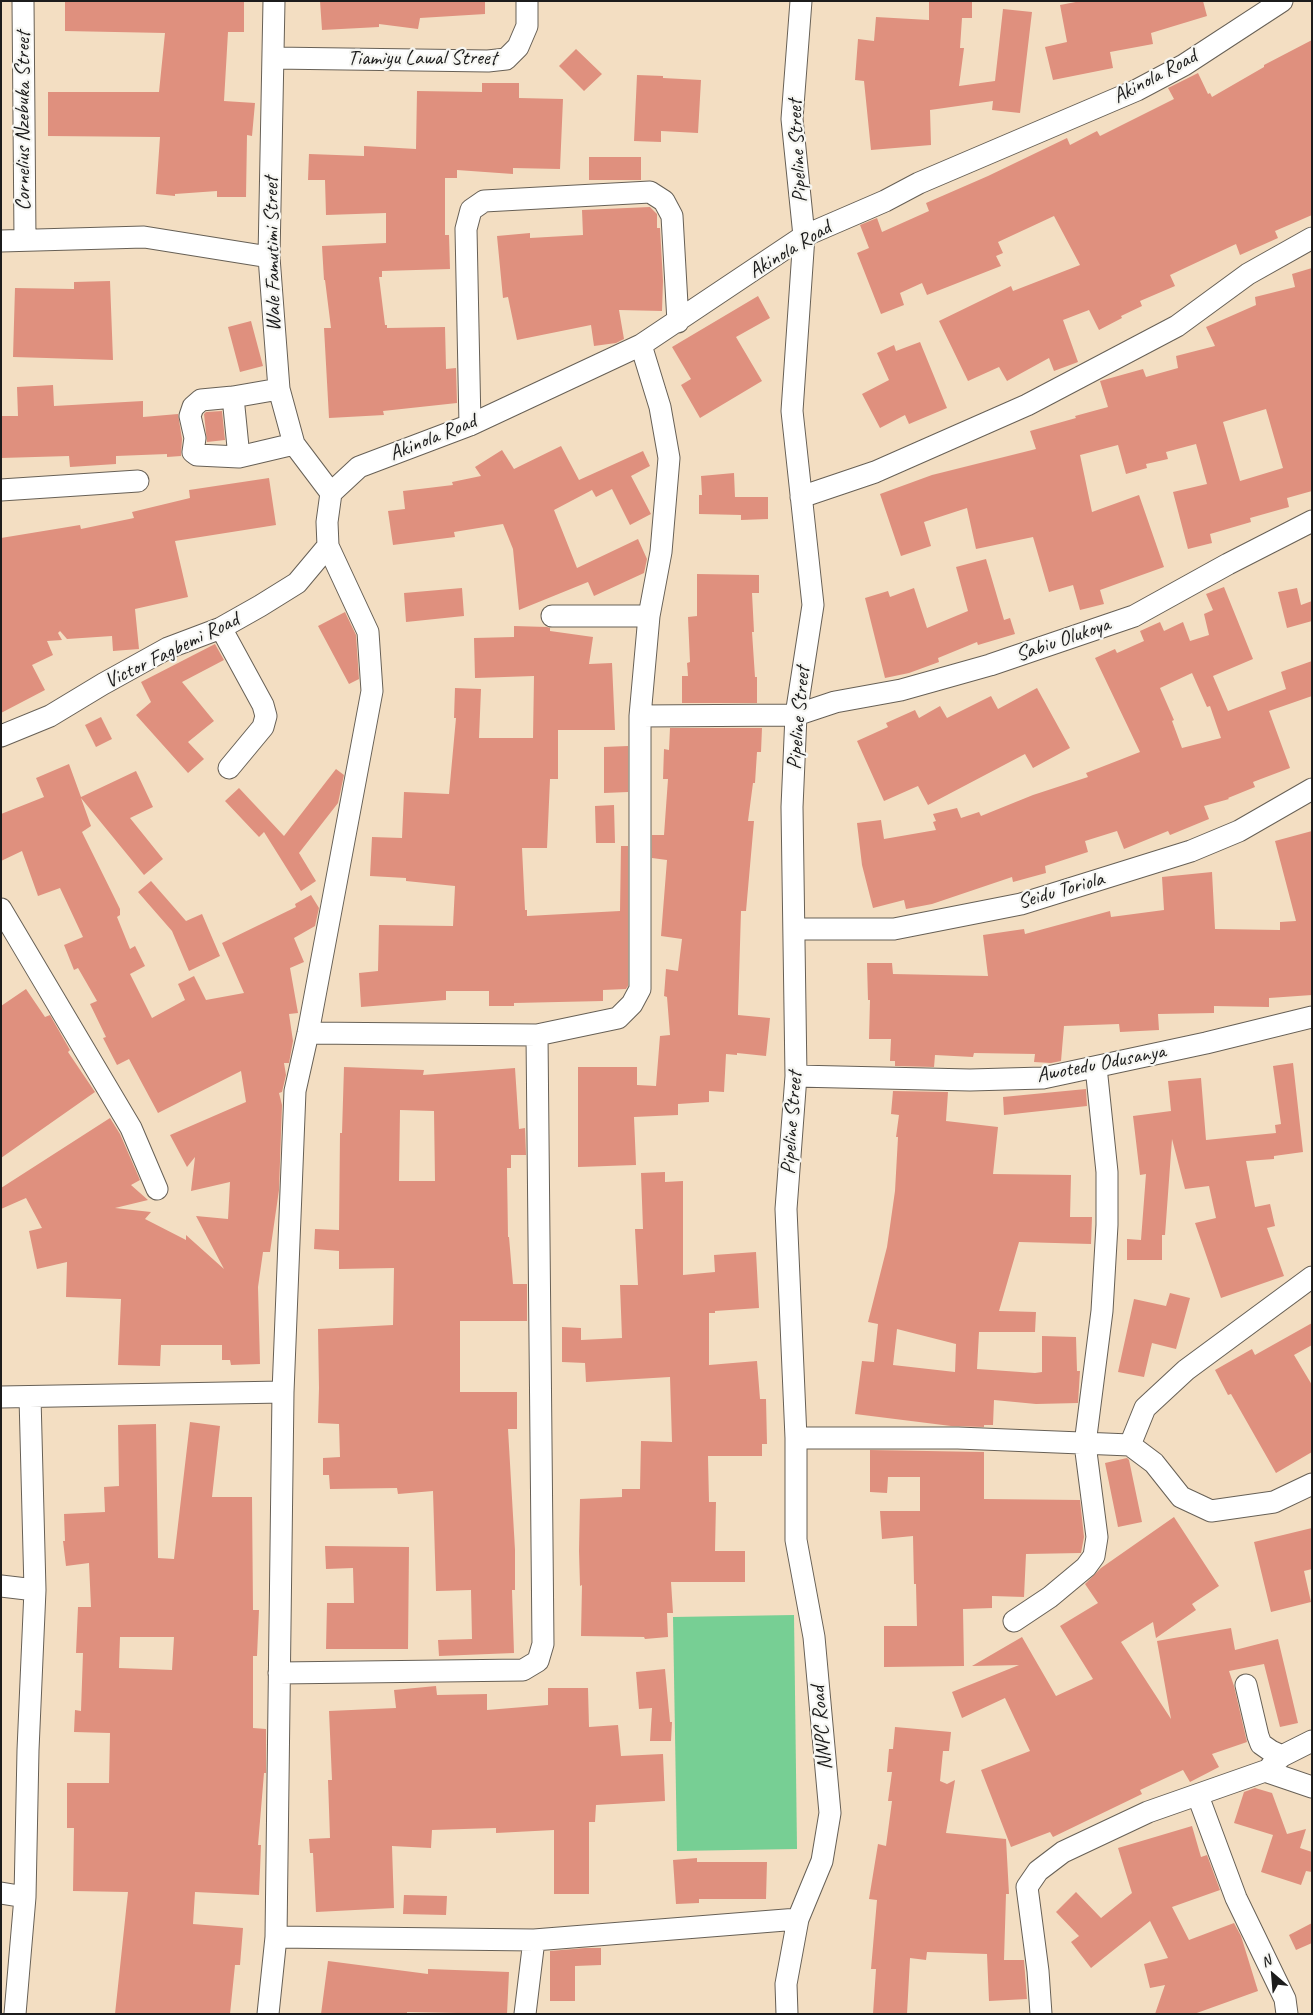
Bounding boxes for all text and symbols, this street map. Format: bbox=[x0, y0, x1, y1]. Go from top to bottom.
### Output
street label: Cornelius Nzebuka Street bbox=[10, 31, 36, 211]
street label: Akinola Road bbox=[1109, 44, 1201, 110]
street label: Tiamiyu Lawal Street bbox=[347, 45, 497, 71]
street label: Pipeline Street bbox=[783, 99, 813, 203]
street label: Wale Famutimi Street bbox=[259, 176, 287, 332]
street label: Akinola Road bbox=[744, 216, 836, 284]
street label: Akinola Road bbox=[386, 409, 480, 467]
street label: Victor Fagbemi Road bbox=[101, 608, 243, 694]
street label: Sabiu Olukoya bbox=[1013, 612, 1113, 668]
street label: Pipeline Street bbox=[782, 665, 816, 771]
street label: Seidu Toriola bbox=[1015, 867, 1107, 915]
street label: Awotedu Odusanya bbox=[1034, 1039, 1168, 1089]
street label: Pipeline Street bbox=[776, 1071, 808, 1175]
street label: NNPC Road bbox=[806, 1685, 838, 1771]
north arrow bbox=[1248, 1950, 1298, 2000]
text: N bbox=[1258, 1952, 1274, 1971]

